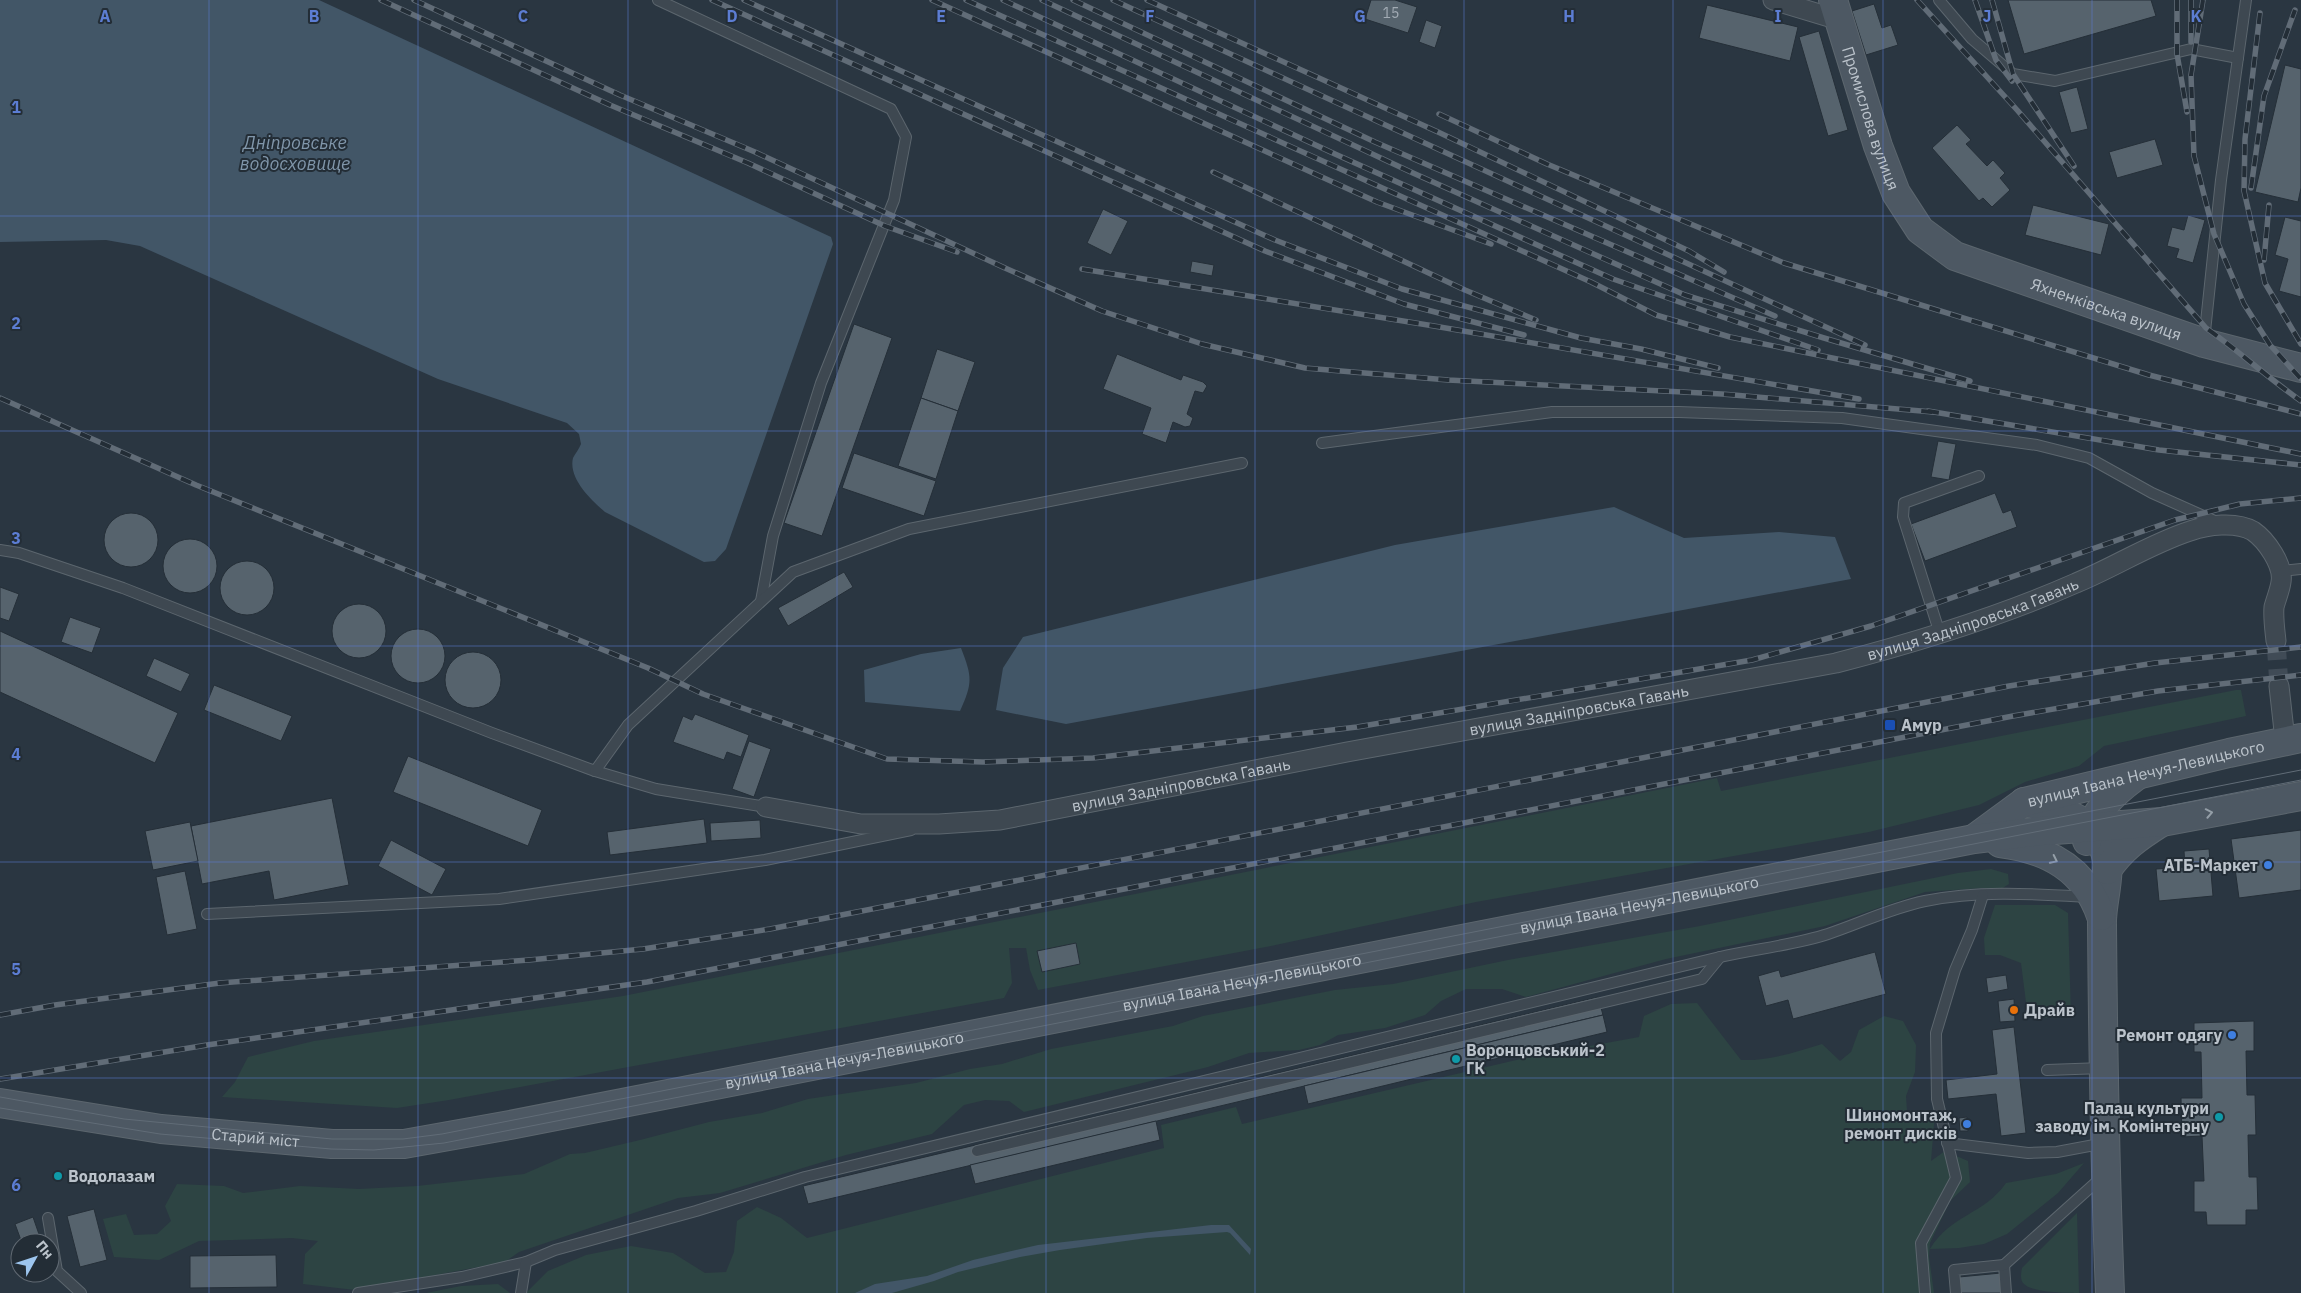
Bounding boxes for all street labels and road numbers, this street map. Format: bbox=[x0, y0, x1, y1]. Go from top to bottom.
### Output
street label: Промислова вулиця bbox=[1838, 44, 1904, 193]
street label: Яхненківська вулиця bbox=[2028, 273, 2184, 344]
street label: вулиця Задніпровська Гавань bbox=[1865, 573, 2082, 664]
street label: вулиця Задніпровська Гавань bbox=[1468, 680, 1690, 740]
street label: вулиця Івана Нечуя-Левицького bbox=[2025, 736, 2266, 811]
street label: вулиця Задніпровська Гавань bbox=[1070, 753, 1292, 816]
street label: вулиця Івана Нечуя-Левицького bbox=[1518, 871, 1760, 938]
street label: вулиця Івана Нечуя-Левицького bbox=[1121, 949, 1363, 1015]
street label: вулиця Івана Нечуя-Левицького bbox=[723, 1027, 965, 1093]
street label: Старий міст bbox=[211, 1123, 301, 1151]

